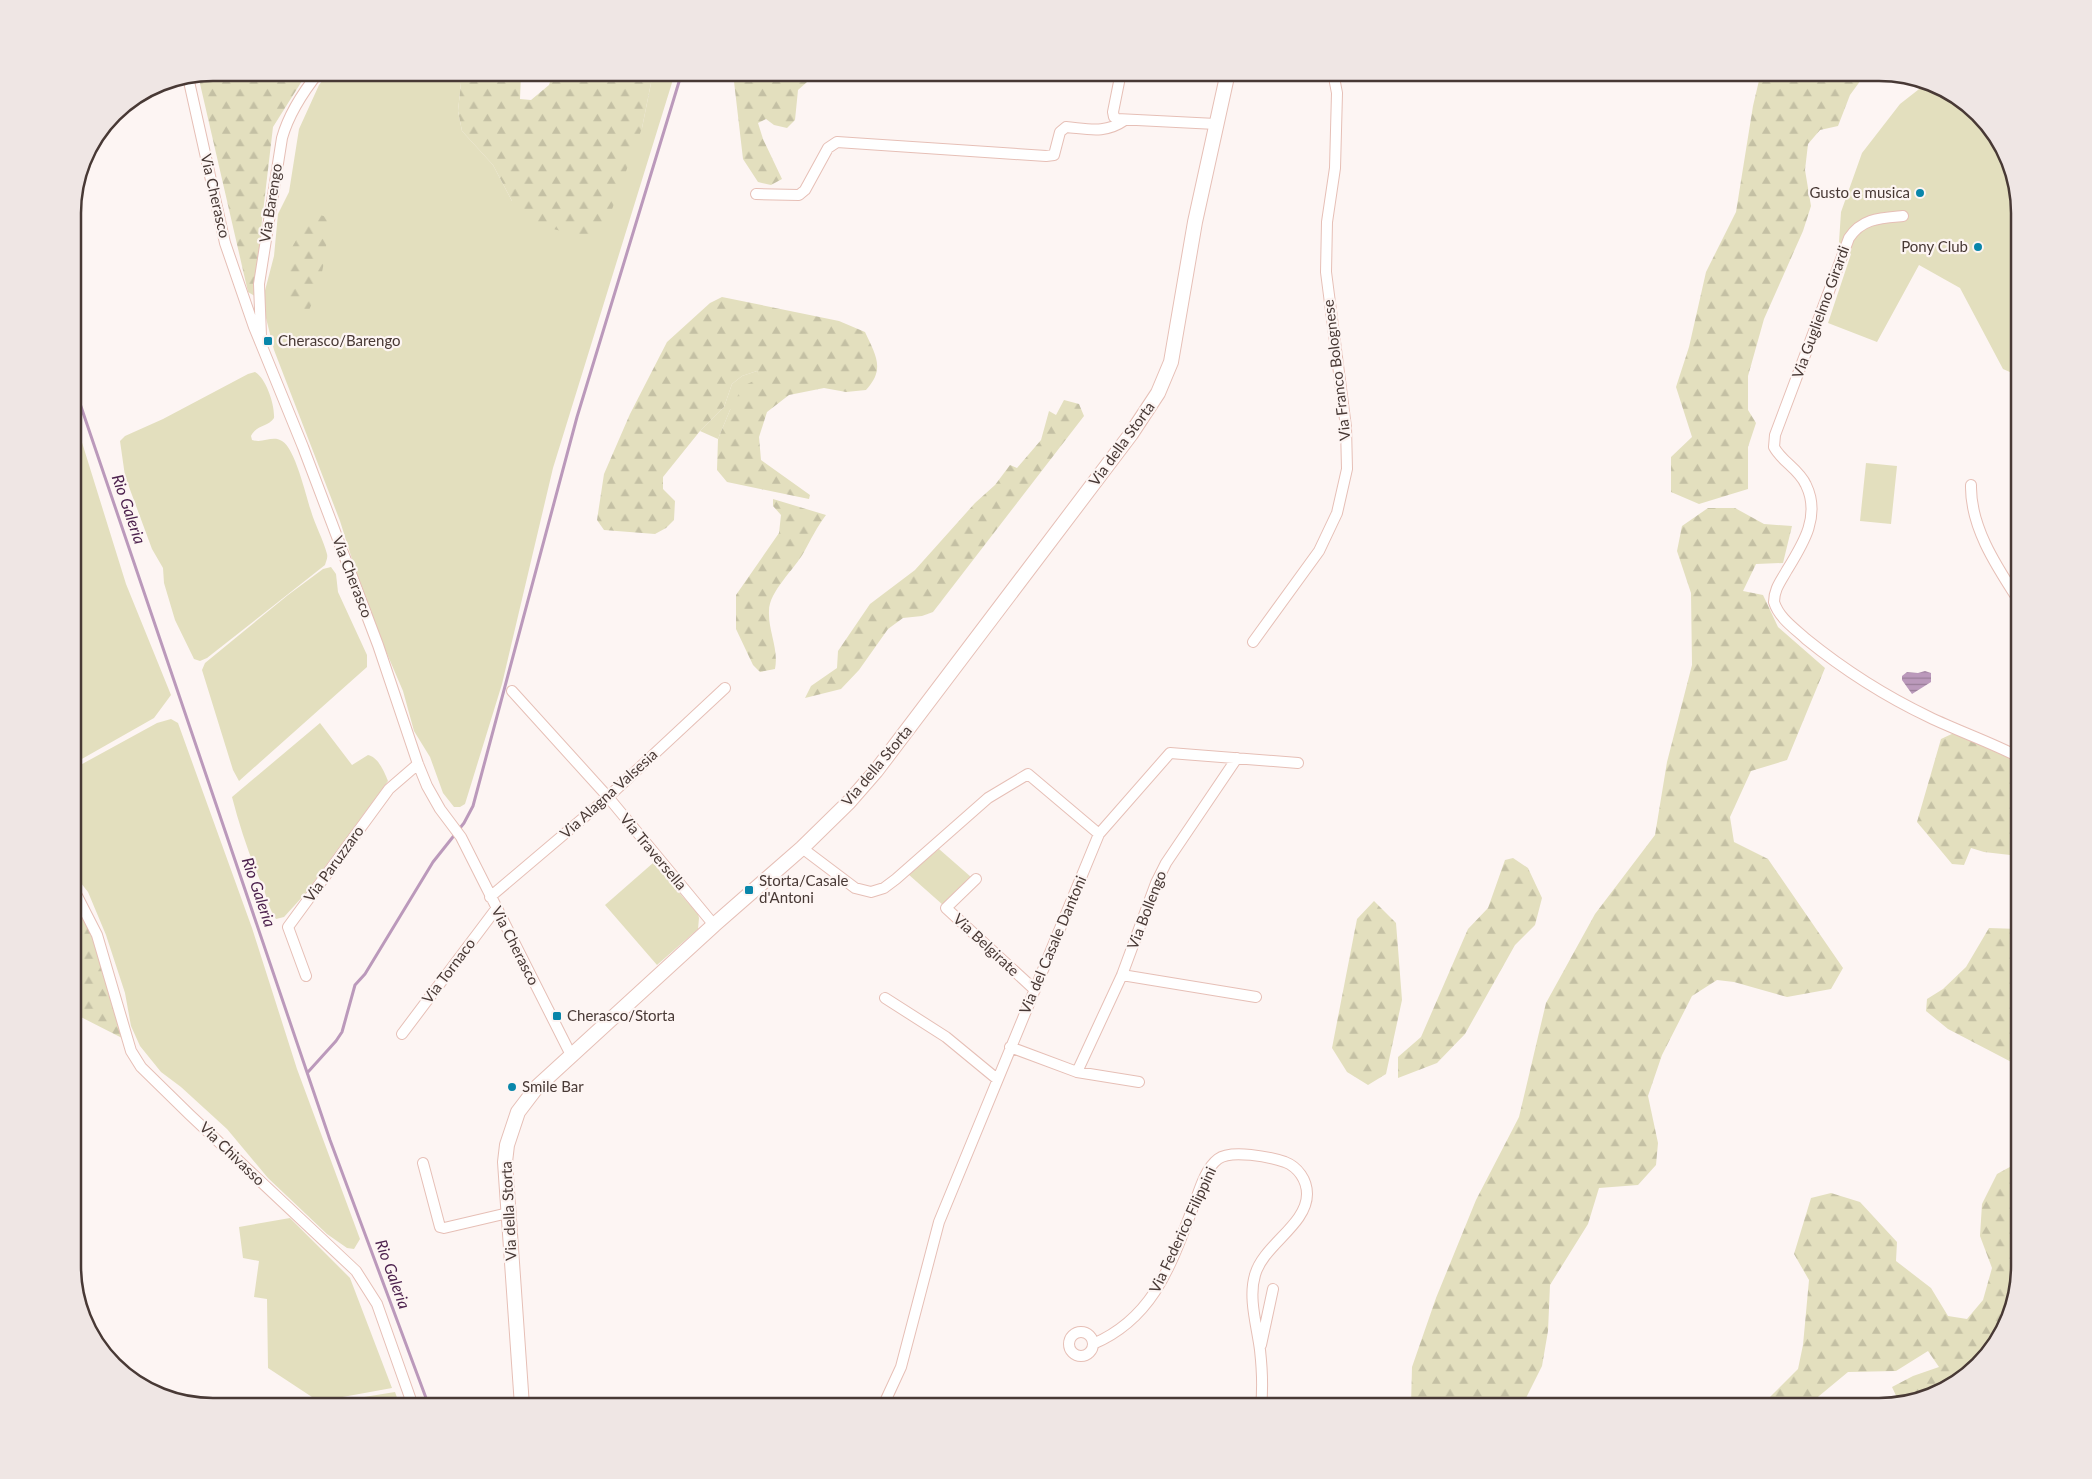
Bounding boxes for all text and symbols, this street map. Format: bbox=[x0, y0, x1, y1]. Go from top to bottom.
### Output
street label: Via Cherasco bbox=[198, 152, 234, 240]
street label: Via Barengo bbox=[255, 162, 285, 244]
place label: Gusto e musica bbox=[1809, 183, 1910, 201]
marker: Gusto e musica bbox=[1914, 187, 1926, 199]
place label: Pony Club bbox=[1901, 237, 1968, 255]
marker: Pony Club bbox=[1972, 241, 1984, 253]
street label: Via Guglielmo Girardi bbox=[1788, 243, 1852, 380]
street label: Via Franco Bolognese bbox=[1318, 298, 1354, 442]
place label: Cherasco/Barengo bbox=[278, 331, 401, 349]
marker: Cherasco/Barengo bbox=[262, 335, 274, 347]
street label: Via della Storta bbox=[1085, 398, 1158, 489]
water label: Rio Galeria bbox=[109, 471, 150, 546]
street label: Via Cherasco bbox=[329, 533, 377, 620]
street label: Via della Storta bbox=[837, 721, 915, 809]
street label: Via Alagna Valsesia bbox=[556, 745, 661, 842]
street label: Via Traversella bbox=[617, 809, 691, 893]
street label: Via Paruzzaro bbox=[300, 822, 367, 905]
water label: Rio Galeria bbox=[239, 854, 280, 929]
street label: Via Bollengo bbox=[1123, 868, 1169, 951]
place label: Storta/Casale d'Antoni bbox=[759, 871, 849, 906]
street label: Via del Casale Dantoni bbox=[1015, 873, 1089, 1016]
marker: Storta/Casale d'Antoni bbox=[743, 884, 755, 896]
street label: Via Cherasco bbox=[488, 903, 543, 988]
street label: Via Belgirate bbox=[950, 909, 1023, 979]
street label: Via Tornaco bbox=[418, 934, 479, 1007]
place label: Cherasco/Storta bbox=[567, 1006, 675, 1024]
marker: Cherasco/Storta bbox=[551, 1010, 563, 1022]
place label: Smile Bar bbox=[522, 1077, 584, 1095]
marker: Smile Bar bbox=[506, 1081, 518, 1093]
street label: Via Chivasso bbox=[196, 1118, 269, 1189]
street label: Via della Storta bbox=[496, 1161, 520, 1261]
street label: Via Federico Filippini bbox=[1145, 1164, 1219, 1296]
water label: Rio Galeria bbox=[372, 1237, 415, 1311]

